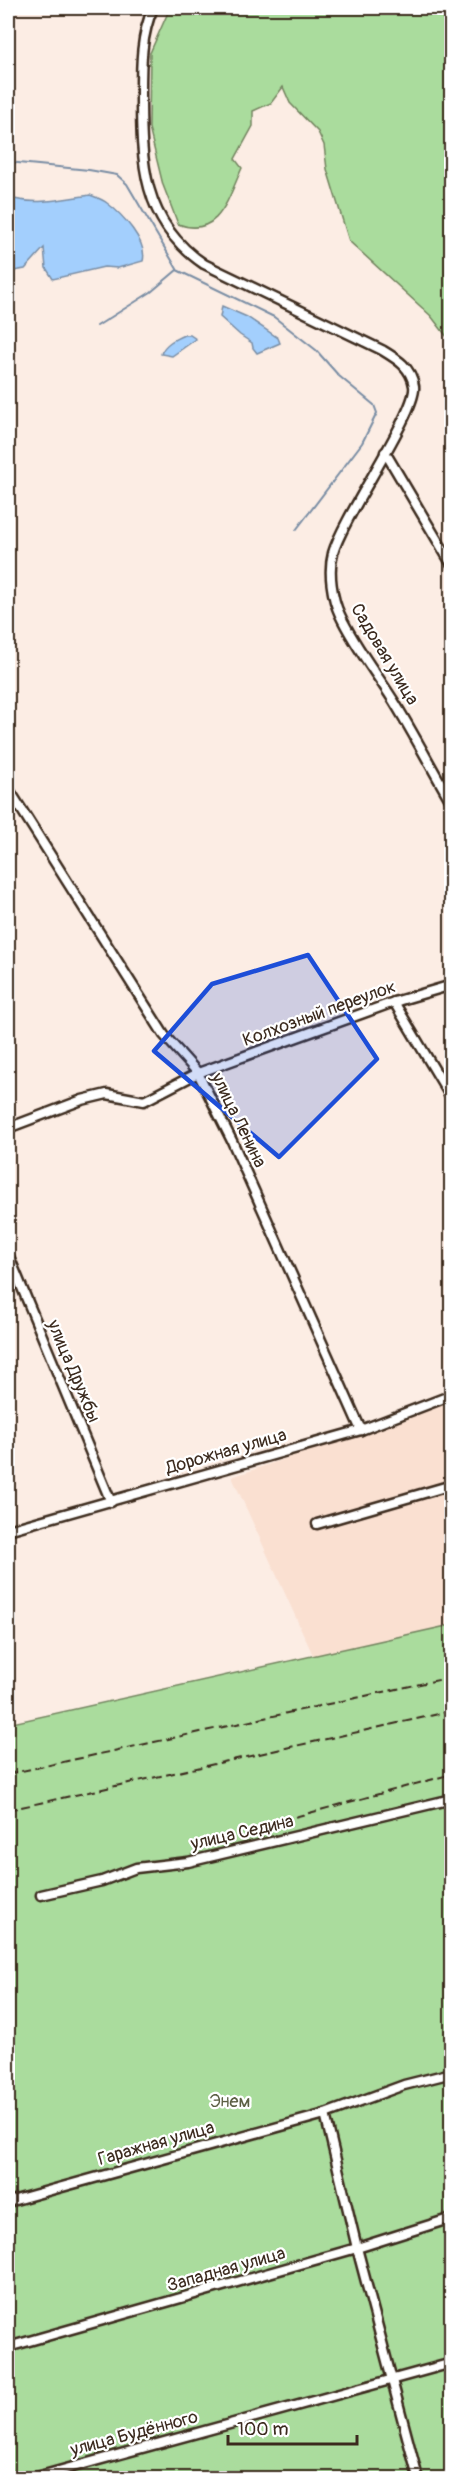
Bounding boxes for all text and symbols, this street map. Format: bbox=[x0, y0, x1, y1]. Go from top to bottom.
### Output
street label: Садовая улица bbox=[345, 599, 424, 709]
street label: Колхозный переулок bbox=[239, 975, 399, 1052]
street label: улица Ленина bbox=[205, 1068, 271, 1171]
street label: улица Дружбы bbox=[41, 1316, 105, 1426]
street label: Дорожная улица bbox=[162, 1423, 289, 1480]
street label: улица Седина bbox=[187, 1809, 296, 1856]
park label: Энем bbox=[210, 2090, 250, 2113]
street label: Гаражная улица bbox=[95, 2116, 217, 2171]
street label: Западная улица bbox=[164, 2242, 288, 2297]
street label: улица Будённого bbox=[67, 2405, 201, 2462]
scale bar bbox=[228, 2408, 357, 2446]
text: 100 m bbox=[237, 2418, 289, 2441]

